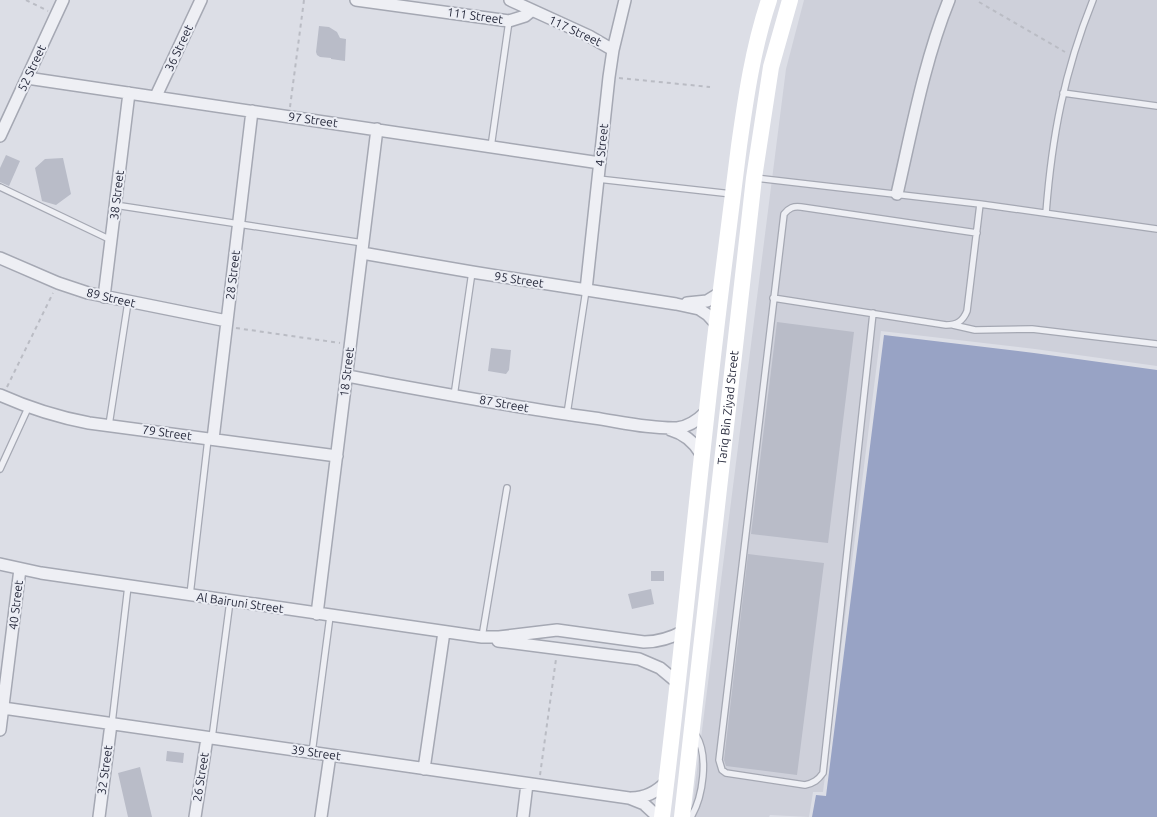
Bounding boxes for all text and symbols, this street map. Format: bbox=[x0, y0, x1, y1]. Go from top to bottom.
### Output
street label: 111 Street bbox=[446, 5, 504, 26]
street label: 117 Street bbox=[547, 13, 604, 49]
street label: 36 Street bbox=[162, 22, 195, 73]
street label: 52 Street bbox=[15, 42, 48, 93]
street label: 97 Street bbox=[288, 110, 339, 129]
street label: 4 Street bbox=[593, 123, 610, 167]
street label: 38 Street bbox=[107, 169, 126, 220]
street label: 28 Street bbox=[223, 249, 242, 300]
street label: 95 Street bbox=[493, 269, 545, 290]
street label: 89 Street bbox=[85, 286, 137, 310]
street label: 18 Street bbox=[337, 346, 356, 397]
street label: Tariq Bin Ziyad Street bbox=[715, 349, 741, 465]
street label: 87 Street bbox=[478, 393, 530, 414]
street label: 79 Street bbox=[142, 423, 193, 442]
street label: 40 Street bbox=[6, 579, 25, 630]
street label: Al Bairuni Street bbox=[196, 590, 285, 615]
street label: 39 Street bbox=[291, 743, 342, 762]
street label: 32 Street bbox=[95, 744, 114, 795]
street label: 26 Street bbox=[190, 751, 211, 803]

